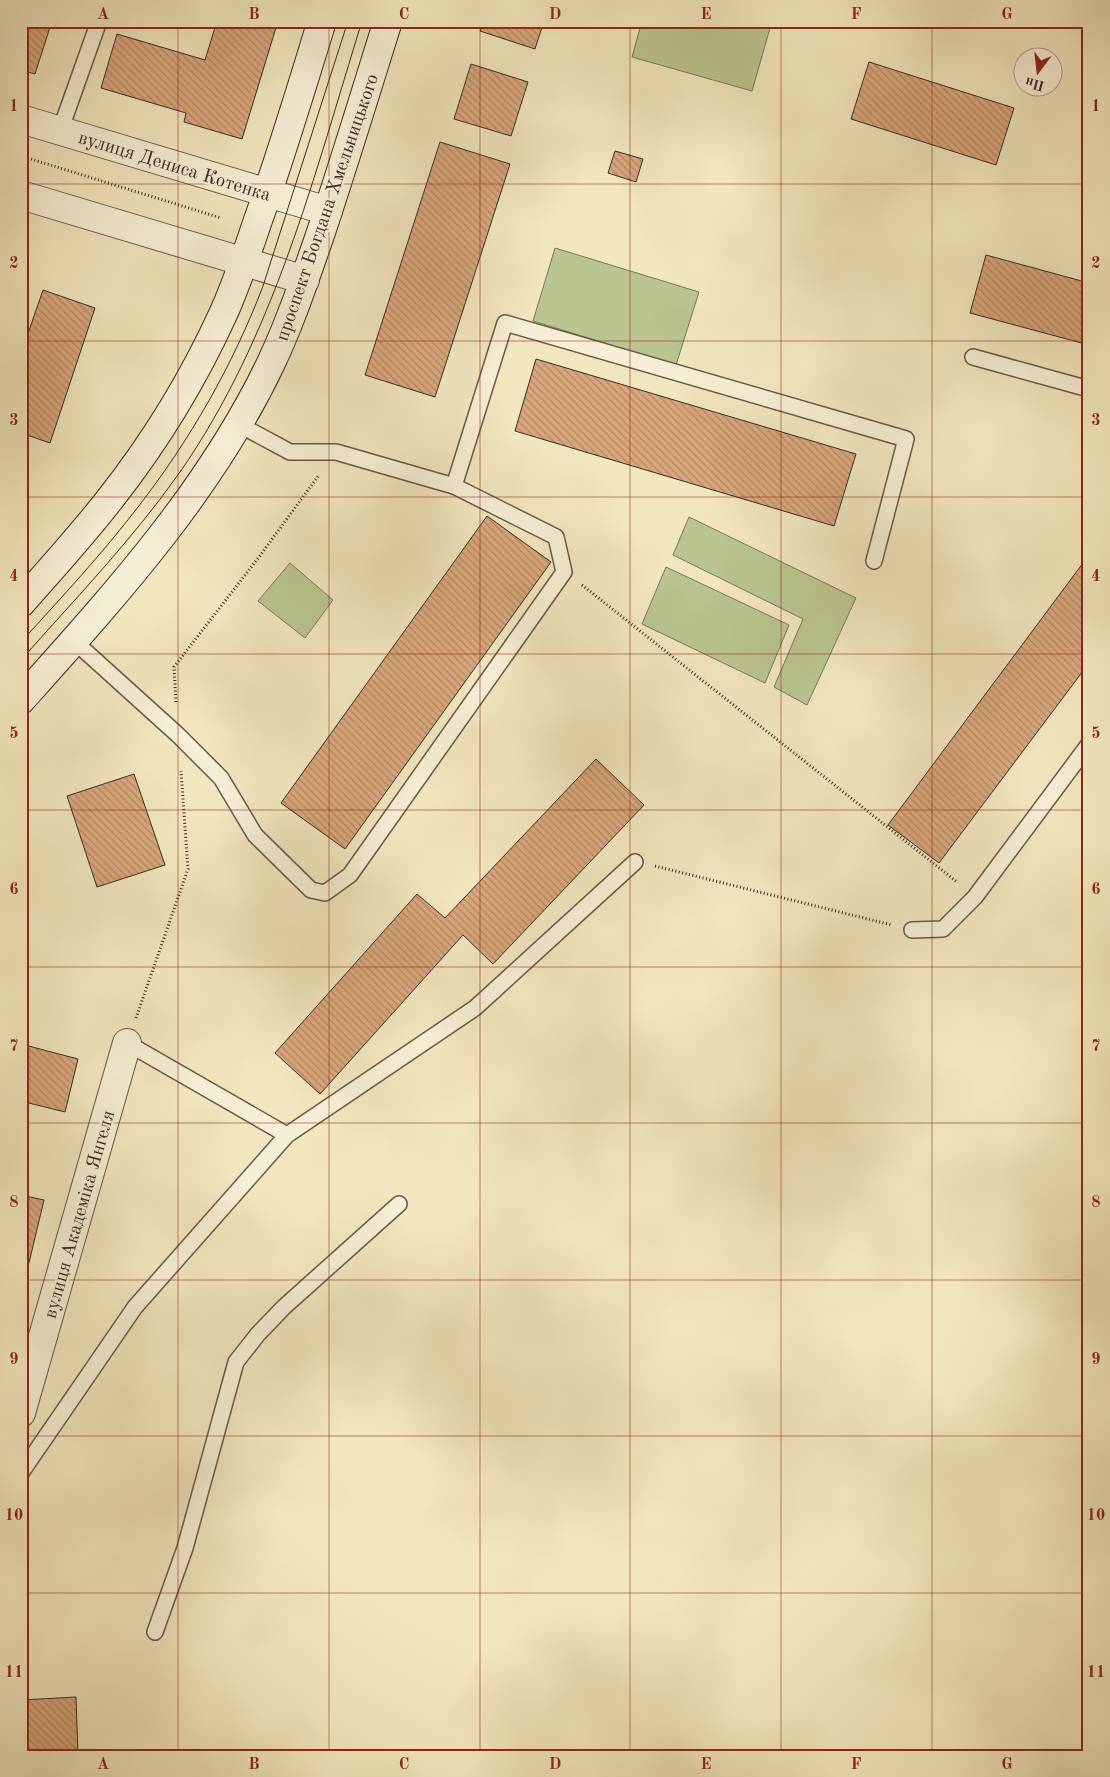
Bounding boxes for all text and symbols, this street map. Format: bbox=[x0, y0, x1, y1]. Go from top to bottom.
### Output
text: A bbox=[97, 7, 109, 23]
text: B bbox=[248, 7, 260, 23]
text: C bbox=[399, 7, 409, 23]
text: D bbox=[549, 7, 561, 23]
text: E bbox=[700, 7, 712, 23]
text: F bbox=[851, 7, 862, 23]
text: G bbox=[1001, 7, 1013, 23]
north arrow bbox=[1012, 48, 1062, 98]
street label: проспект Богдана Хмельницького bbox=[274, 72, 383, 344]
text: Пн bbox=[1024, 74, 1046, 93]
text: 1 bbox=[9, 99, 19, 115]
text: 1 bbox=[1091, 99, 1101, 115]
street label: вулиця Дениса Котенка bbox=[76, 129, 273, 206]
text: 2 bbox=[9, 256, 19, 272]
text: 2 bbox=[1091, 256, 1101, 272]
text: 3 bbox=[9, 413, 19, 429]
text: 3 bbox=[1091, 413, 1101, 429]
text: 4 bbox=[9, 569, 19, 585]
text: 4 bbox=[1091, 569, 1101, 585]
text: 5 bbox=[9, 726, 19, 742]
text: 5 bbox=[1091, 726, 1101, 742]
text: 6 bbox=[9, 882, 19, 898]
text: 6 bbox=[1091, 882, 1101, 898]
text: 7 bbox=[9, 1039, 19, 1055]
text: 7 bbox=[1091, 1039, 1101, 1055]
street label: вулиця Академіка Янгеля bbox=[42, 1108, 119, 1321]
text: 8 bbox=[9, 1195, 19, 1211]
text: 8 bbox=[1091, 1195, 1101, 1211]
text: 9 bbox=[9, 1352, 19, 1368]
text: 9 bbox=[1091, 1352, 1101, 1368]
text: 10 bbox=[5, 1508, 23, 1524]
text: 10 bbox=[1087, 1508, 1105, 1524]
text: 11 bbox=[5, 1665, 23, 1681]
text: 11 bbox=[1087, 1665, 1105, 1681]
text: A bbox=[97, 1757, 109, 1773]
text: B bbox=[248, 1757, 260, 1773]
text: C bbox=[399, 1757, 409, 1773]
text: D bbox=[549, 1757, 561, 1773]
text: E bbox=[700, 1757, 712, 1773]
text: F bbox=[851, 1757, 862, 1773]
text: G bbox=[1001, 1757, 1013, 1773]

